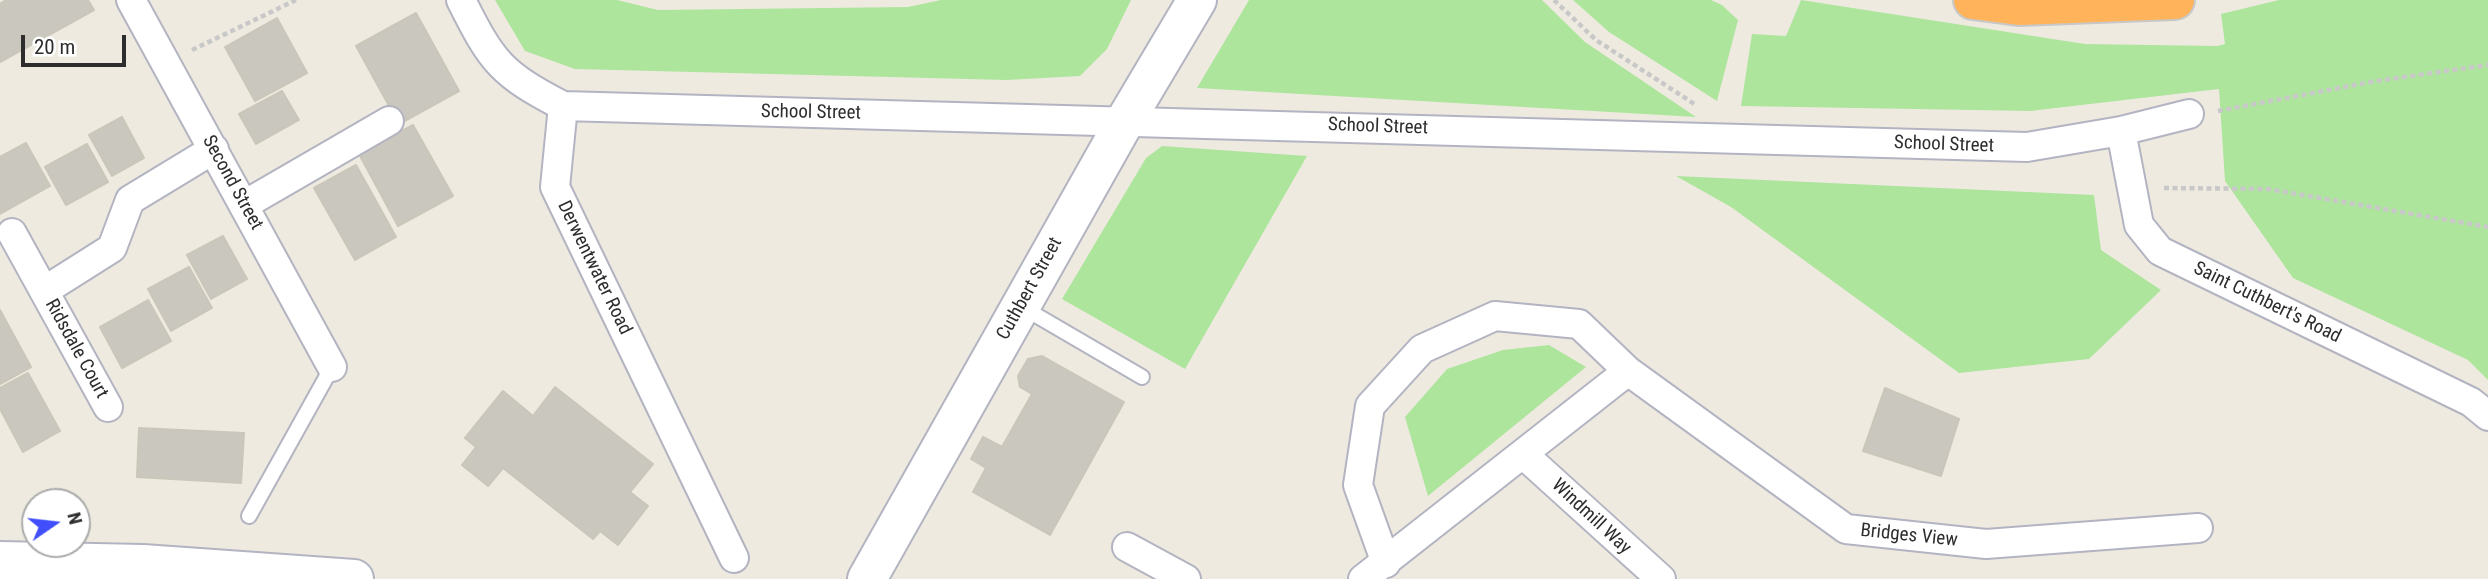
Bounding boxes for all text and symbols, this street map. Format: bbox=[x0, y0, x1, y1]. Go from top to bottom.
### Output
scale bar bbox=[24, 21, 130, 65]
text: 20 m bbox=[34, 35, 75, 59]
street label: School Street bbox=[761, 101, 861, 125]
street label: School Street bbox=[1328, 114, 1428, 140]
street label: Second Street bbox=[197, 132, 267, 234]
street label: School Street bbox=[1894, 132, 1994, 158]
street label: Derwentwater Road bbox=[552, 197, 636, 339]
street label: Cuthbert Street bbox=[992, 234, 1068, 344]
street label: Saint Cuthbert's Road bbox=[2190, 257, 2344, 349]
street label: Ridsdale Court bbox=[39, 295, 113, 403]
street label: Windmill Way bbox=[1547, 474, 1635, 560]
north arrow bbox=[21, 488, 91, 558]
text: N bbox=[62, 510, 87, 527]
street label: Bridges View bbox=[1859, 520, 1959, 552]

